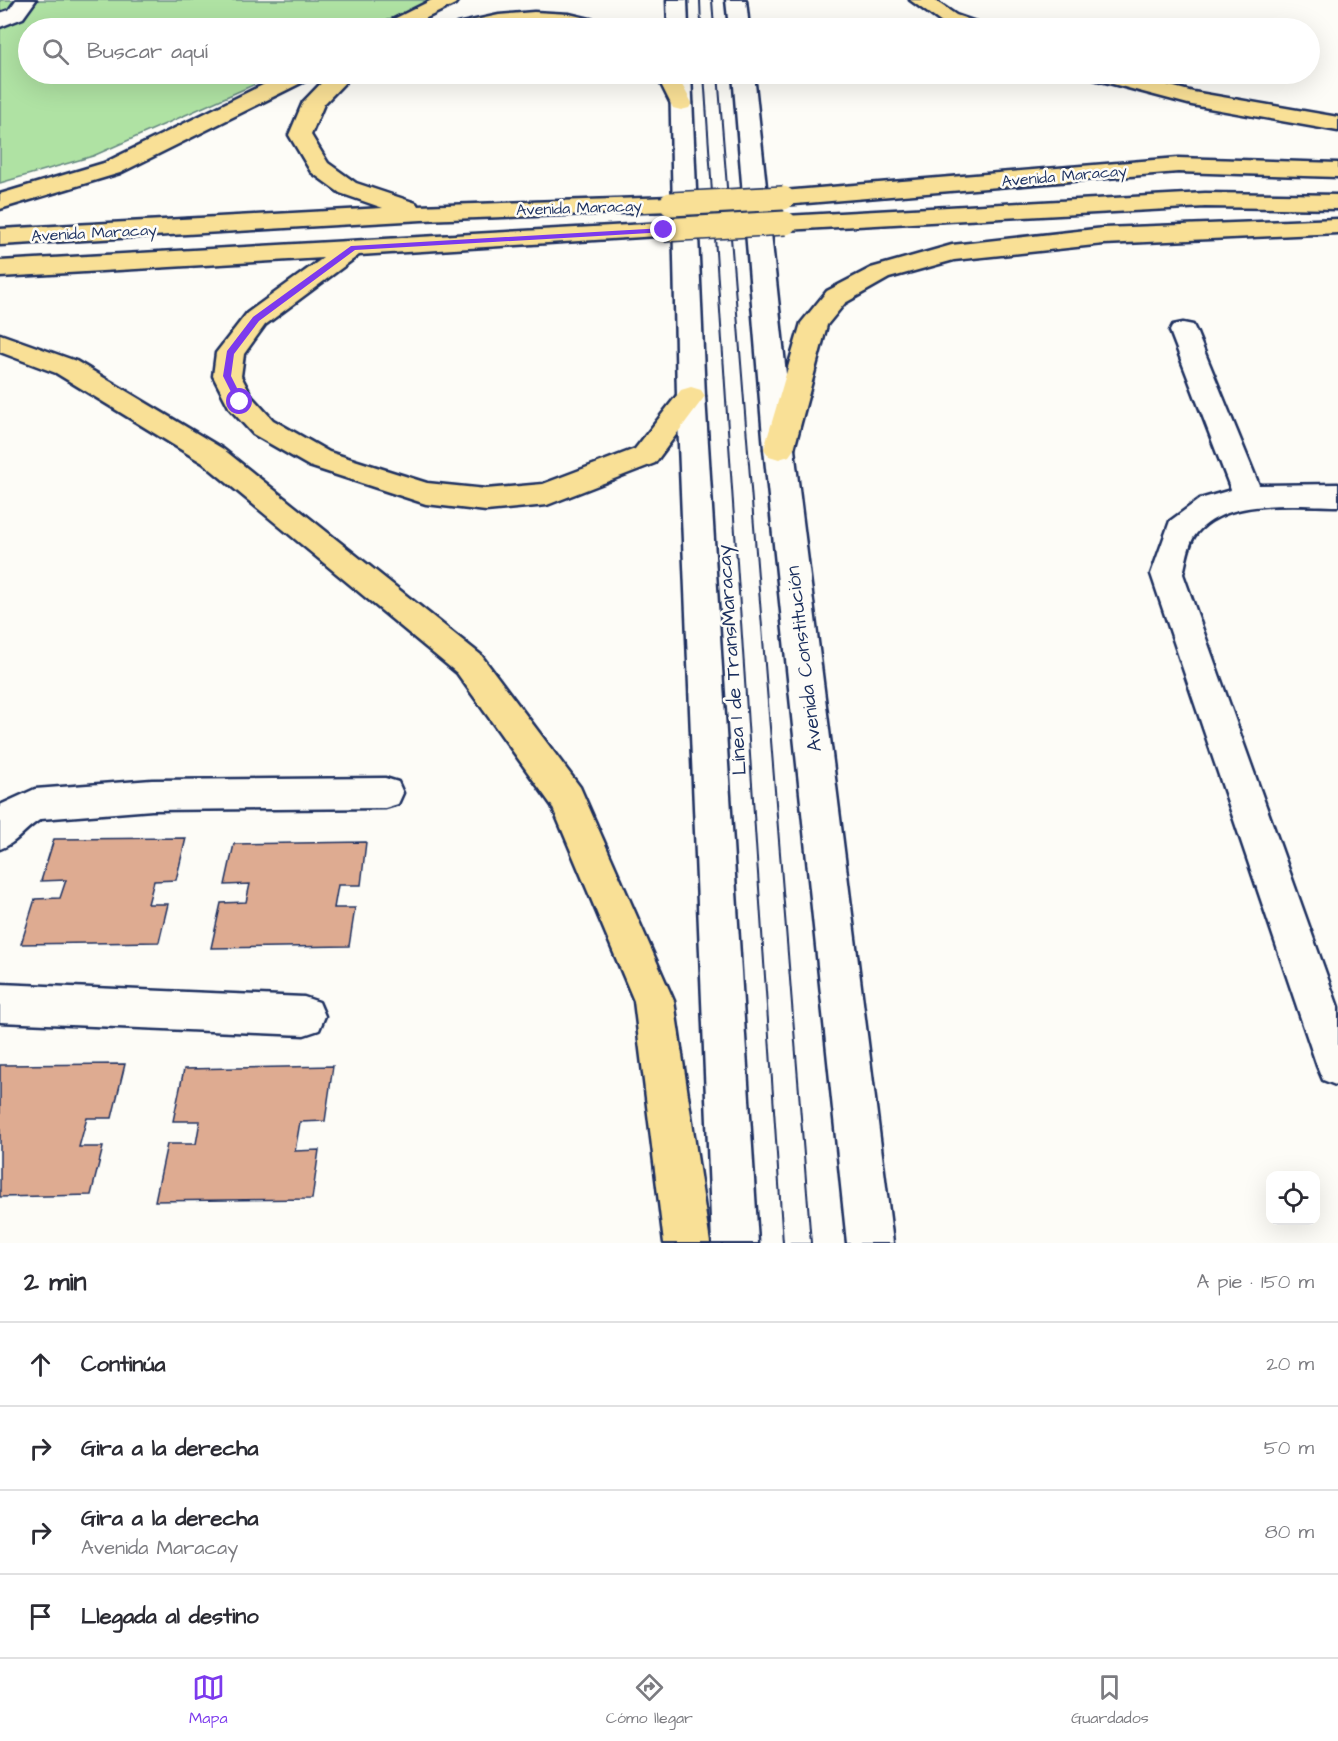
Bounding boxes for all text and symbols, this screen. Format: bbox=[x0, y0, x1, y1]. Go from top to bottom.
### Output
search box bbox=[18, 18, 1320, 84]
icon: search bbox=[39, 35, 72, 68]
text: Buscar aquí bbox=[87, 36, 208, 67]
street label: Avenida Maracay bbox=[1000, 160, 1128, 193]
street label: Avenida Maracay bbox=[516, 195, 643, 222]
route end bbox=[650, 216, 676, 242]
street label: Avenida Maracay bbox=[31, 219, 158, 248]
route start bbox=[226, 388, 252, 414]
street label: Línea 1 de TransMaracay bbox=[710, 544, 755, 776]
street label: Avenida Constitución bbox=[779, 564, 829, 753]
map controls bbox=[1266, 1171, 1320, 1225]
button: locate bbox=[1266, 1171, 1320, 1225]
text: 2 min bbox=[24, 1264, 86, 1300]
text: A pie · 150 m bbox=[1196, 1268, 1314, 1296]
icon: ahead bbox=[24, 1348, 57, 1381]
text: Continúa bbox=[81, 1349, 166, 1380]
text: 20 m bbox=[1266, 1350, 1314, 1378]
icon: right bbox=[24, 1432, 57, 1465]
text: Gira a la derecha bbox=[81, 1433, 258, 1464]
text: 50 m bbox=[1264, 1434, 1314, 1462]
text: Gira a la derecha bbox=[81, 1503, 258, 1534]
icon: right bbox=[24, 1516, 57, 1549]
text: 80 m bbox=[1265, 1518, 1314, 1546]
text: Avenida Maracay bbox=[81, 1534, 238, 1562]
icon: arrive bbox=[24, 1600, 57, 1633]
text: Llegada al destino bbox=[81, 1601, 259, 1632]
tab: Mapa bbox=[189, 1671, 228, 1729]
tab: Cómo llegar bbox=[606, 1671, 693, 1729]
tab: Guardados bbox=[1071, 1671, 1149, 1729]

